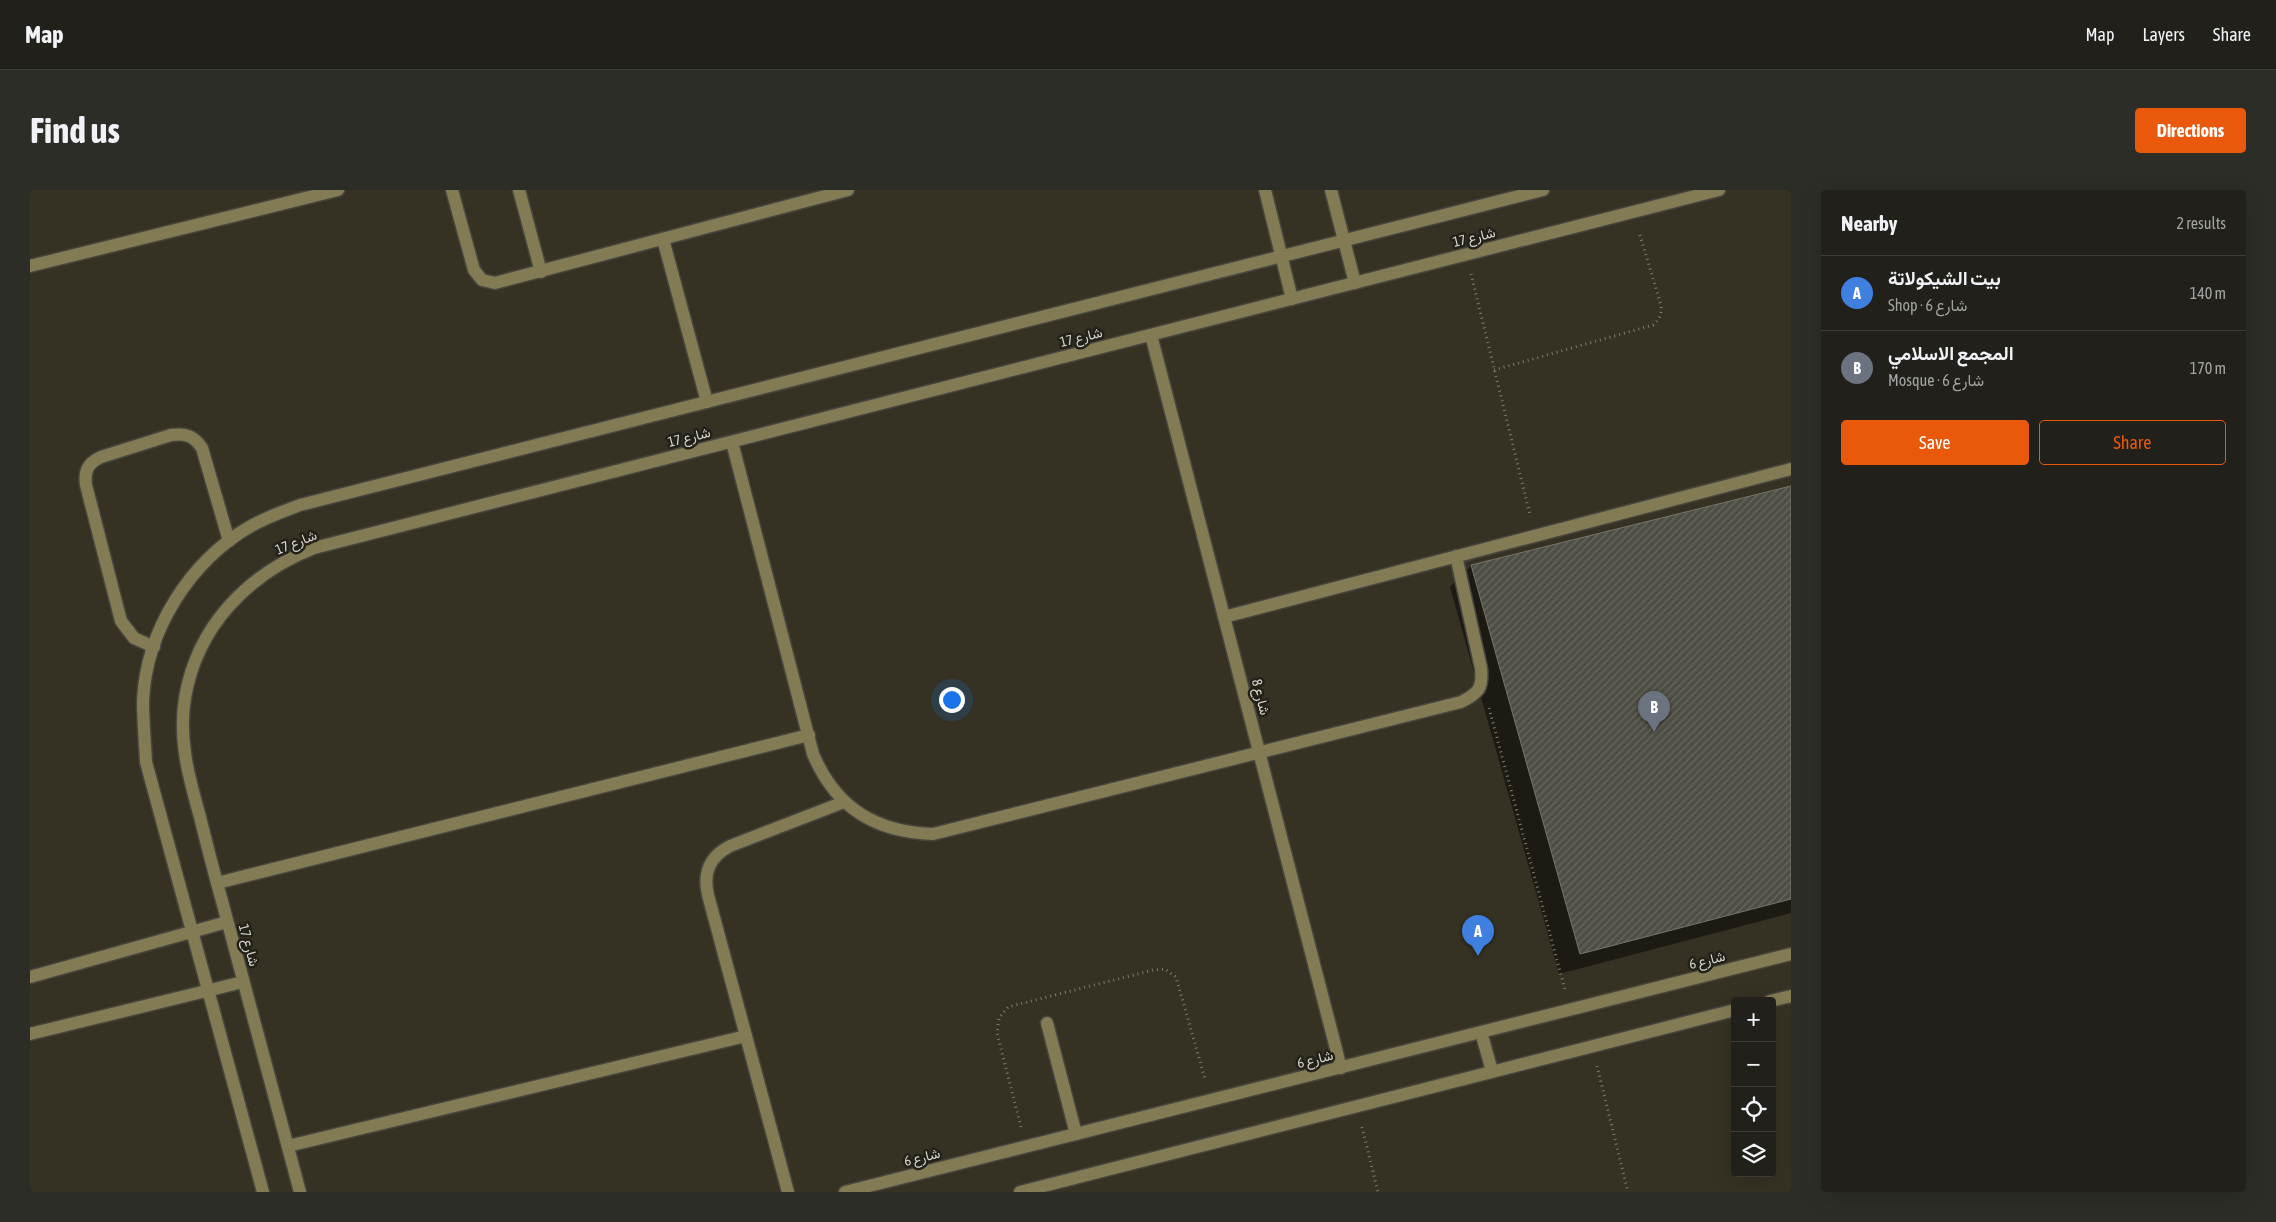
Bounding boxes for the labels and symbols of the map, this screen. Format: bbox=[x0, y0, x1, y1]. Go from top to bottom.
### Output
street label: شارع 17 bbox=[1451, 224, 1498, 253]
street label: شارع 17 bbox=[1058, 324, 1105, 353]
street label: شارع 17 bbox=[666, 424, 713, 453]
street label: شارع 17 bbox=[273, 526, 320, 560]
street label: شارع 8 bbox=[1246, 677, 1273, 717]
your location bbox=[939, 687, 965, 713]
pin: B bbox=[1638, 691, 1670, 732]
pin: A bbox=[1462, 915, 1494, 956]
street label: شارع 17 bbox=[233, 922, 262, 969]
street label: شارع 6 bbox=[1687, 948, 1727, 975]
street label: شارع 6 bbox=[1295, 1047, 1335, 1074]
street label: شارع 6 bbox=[902, 1145, 942, 1172]

